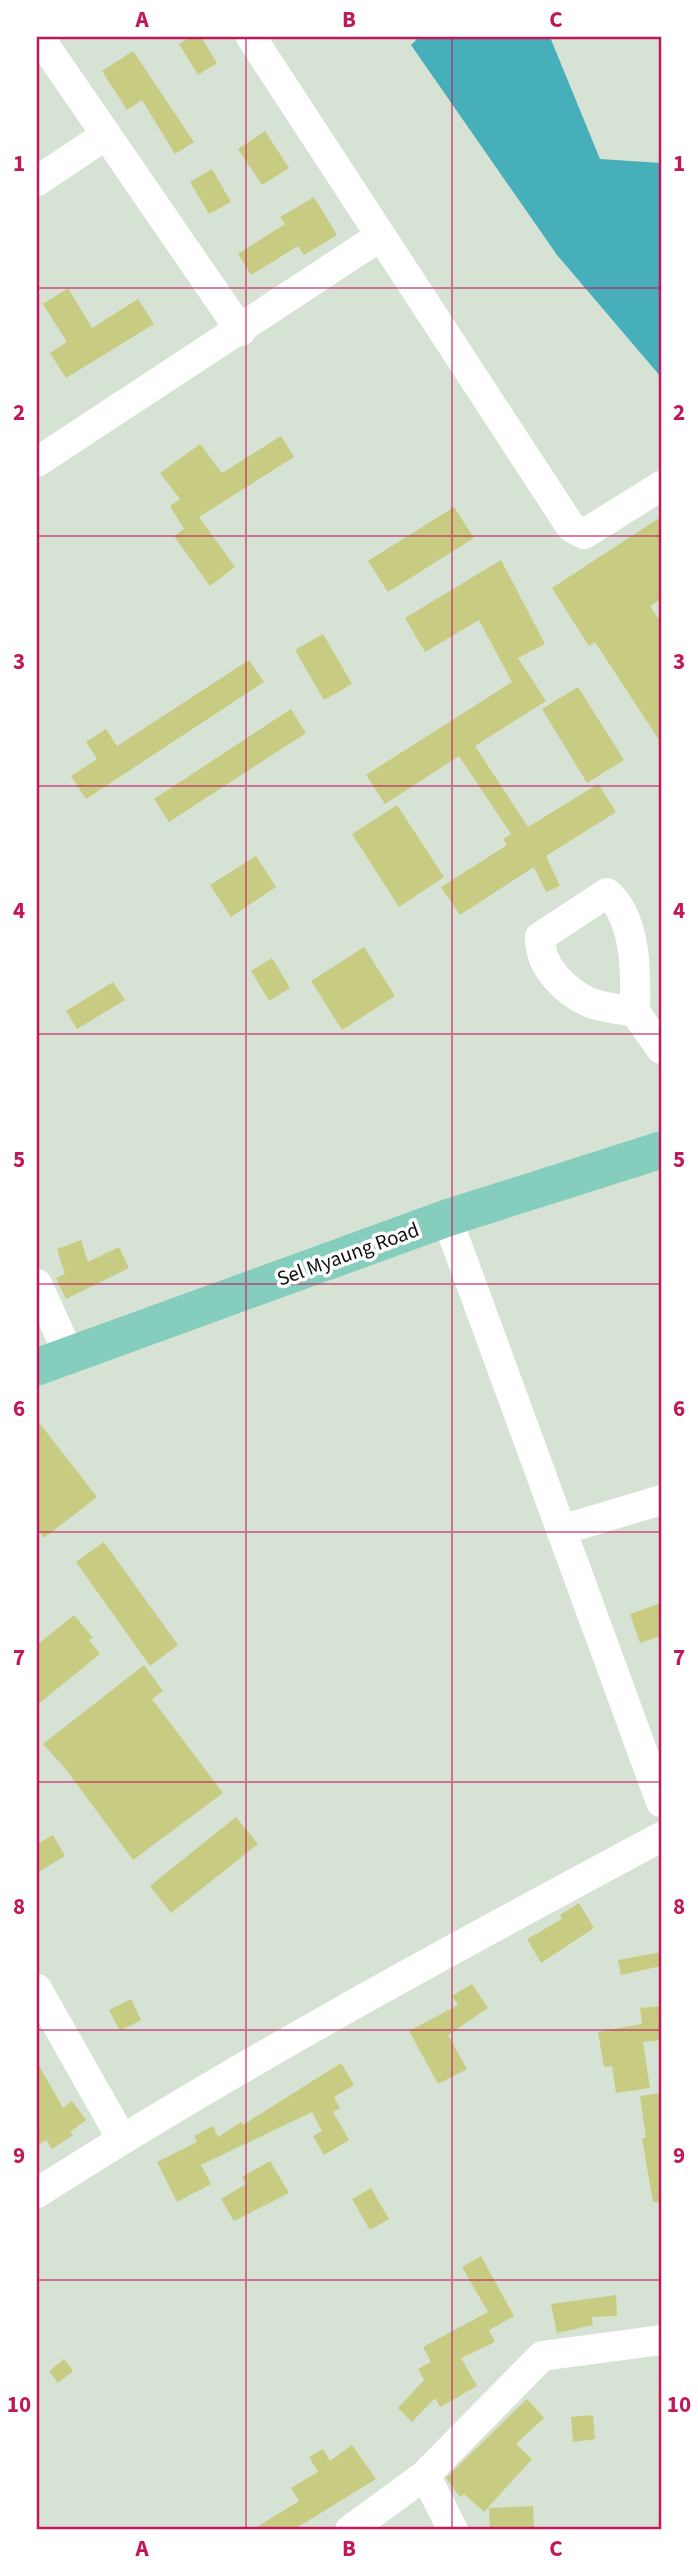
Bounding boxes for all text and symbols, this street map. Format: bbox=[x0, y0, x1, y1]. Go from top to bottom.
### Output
text: A bbox=[134, 3, 149, 36]
text: B bbox=[342, 3, 356, 36]
text: C bbox=[549, 3, 563, 36]
text: 1 bbox=[13, 147, 25, 180]
text: 1 bbox=[673, 147, 685, 180]
text: 2 bbox=[13, 396, 25, 429]
text: 2 bbox=[673, 396, 685, 429]
text: 3 bbox=[13, 645, 25, 678]
text: 3 bbox=[673, 645, 685, 678]
text: 4 bbox=[13, 894, 25, 927]
text: 4 bbox=[673, 894, 685, 927]
text: 5 bbox=[13, 1143, 25, 1176]
text: 5 bbox=[673, 1143, 685, 1176]
street label: Sel Myaung Road bbox=[273, 1214, 423, 1294]
text: 6 bbox=[13, 1392, 25, 1425]
text: 6 bbox=[673, 1392, 685, 1425]
text: 7 bbox=[13, 1641, 25, 1674]
text: 7 bbox=[673, 1641, 685, 1674]
text: 8 bbox=[13, 1890, 25, 1923]
text: 8 bbox=[673, 1890, 685, 1923]
text: 9 bbox=[13, 2139, 25, 2172]
text: 9 bbox=[673, 2139, 685, 2172]
text: 10 bbox=[7, 2388, 31, 2421]
text: 10 bbox=[667, 2388, 691, 2421]
text: A bbox=[134, 2532, 149, 2565]
text: B bbox=[342, 2532, 356, 2565]
text: C bbox=[549, 2532, 563, 2565]

